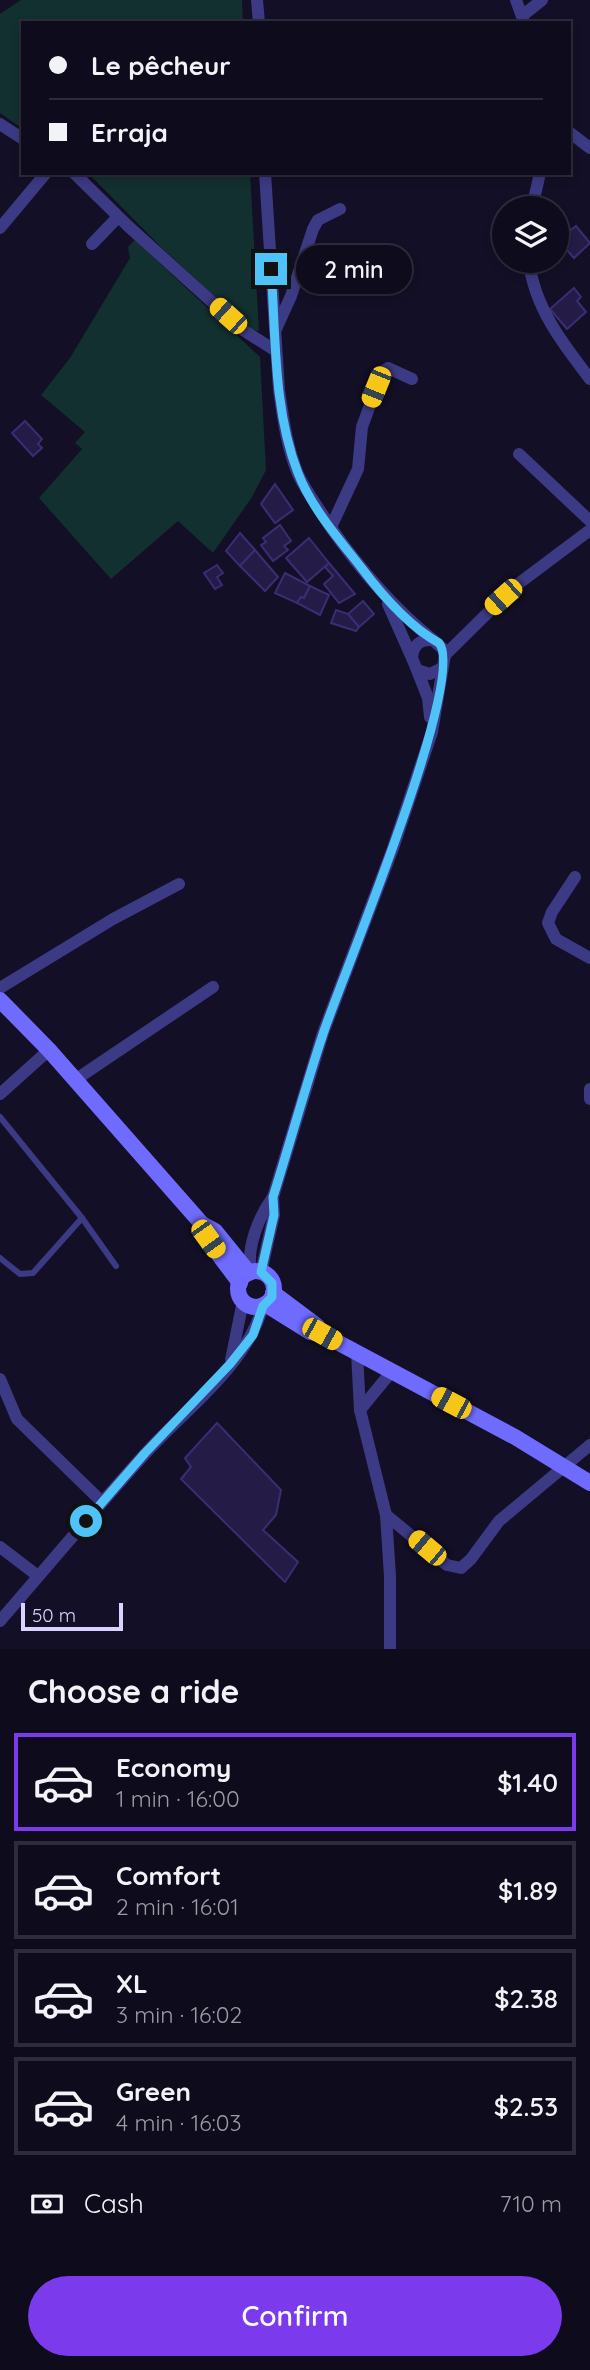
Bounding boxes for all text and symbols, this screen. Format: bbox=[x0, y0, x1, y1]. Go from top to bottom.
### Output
text: Le pêcheur bbox=[91, 49, 231, 82]
text: Erraja bbox=[91, 116, 168, 149]
map controls bbox=[492, 196, 569, 273]
button: layers bbox=[492, 196, 569, 273]
callout: 2 min bbox=[296, 244, 411, 294]
route end bbox=[255, 253, 287, 285]
text: 2 min bbox=[324, 255, 384, 284]
car bbox=[206, 294, 251, 338]
car bbox=[359, 364, 394, 410]
car bbox=[481, 575, 526, 619]
car bbox=[188, 1216, 229, 1262]
car bbox=[299, 1315, 346, 1353]
car bbox=[428, 1384, 475, 1422]
route start bbox=[70, 1505, 102, 1537]
car bbox=[405, 1526, 450, 1570]
scale bar bbox=[21, 1600, 122, 1632]
text: 50 m bbox=[32, 1603, 76, 1627]
text: Choose a ride bbox=[28, 1671, 240, 1711]
icon: car bbox=[32, 1751, 95, 1814]
text: Economy bbox=[116, 1751, 231, 1784]
text: $1.40 bbox=[497, 1766, 558, 1799]
text: 1 min · 16:00 bbox=[116, 1784, 240, 1813]
icon: car bbox=[32, 1859, 95, 1922]
text: Comfort bbox=[116, 1859, 221, 1892]
text: $1.89 bbox=[498, 1874, 558, 1907]
text: 2 min · 16:01 bbox=[116, 1892, 239, 1921]
icon: car bbox=[32, 1967, 95, 2030]
text: XL bbox=[116, 1967, 148, 2000]
text: $2.38 bbox=[494, 1982, 558, 2015]
text: 3 min · 16:02 bbox=[116, 2000, 242, 2029]
icon: car bbox=[32, 2075, 95, 2138]
text: Green bbox=[116, 2075, 191, 2108]
text: $2.53 bbox=[494, 2090, 558, 2123]
text: 4 min · 16:03 bbox=[116, 2108, 242, 2137]
icon: cash bbox=[28, 2185, 66, 2223]
text: Cash bbox=[84, 2187, 144, 2220]
text: 710 m bbox=[500, 2189, 562, 2218]
button: Confirm bbox=[28, 2276, 562, 2356]

